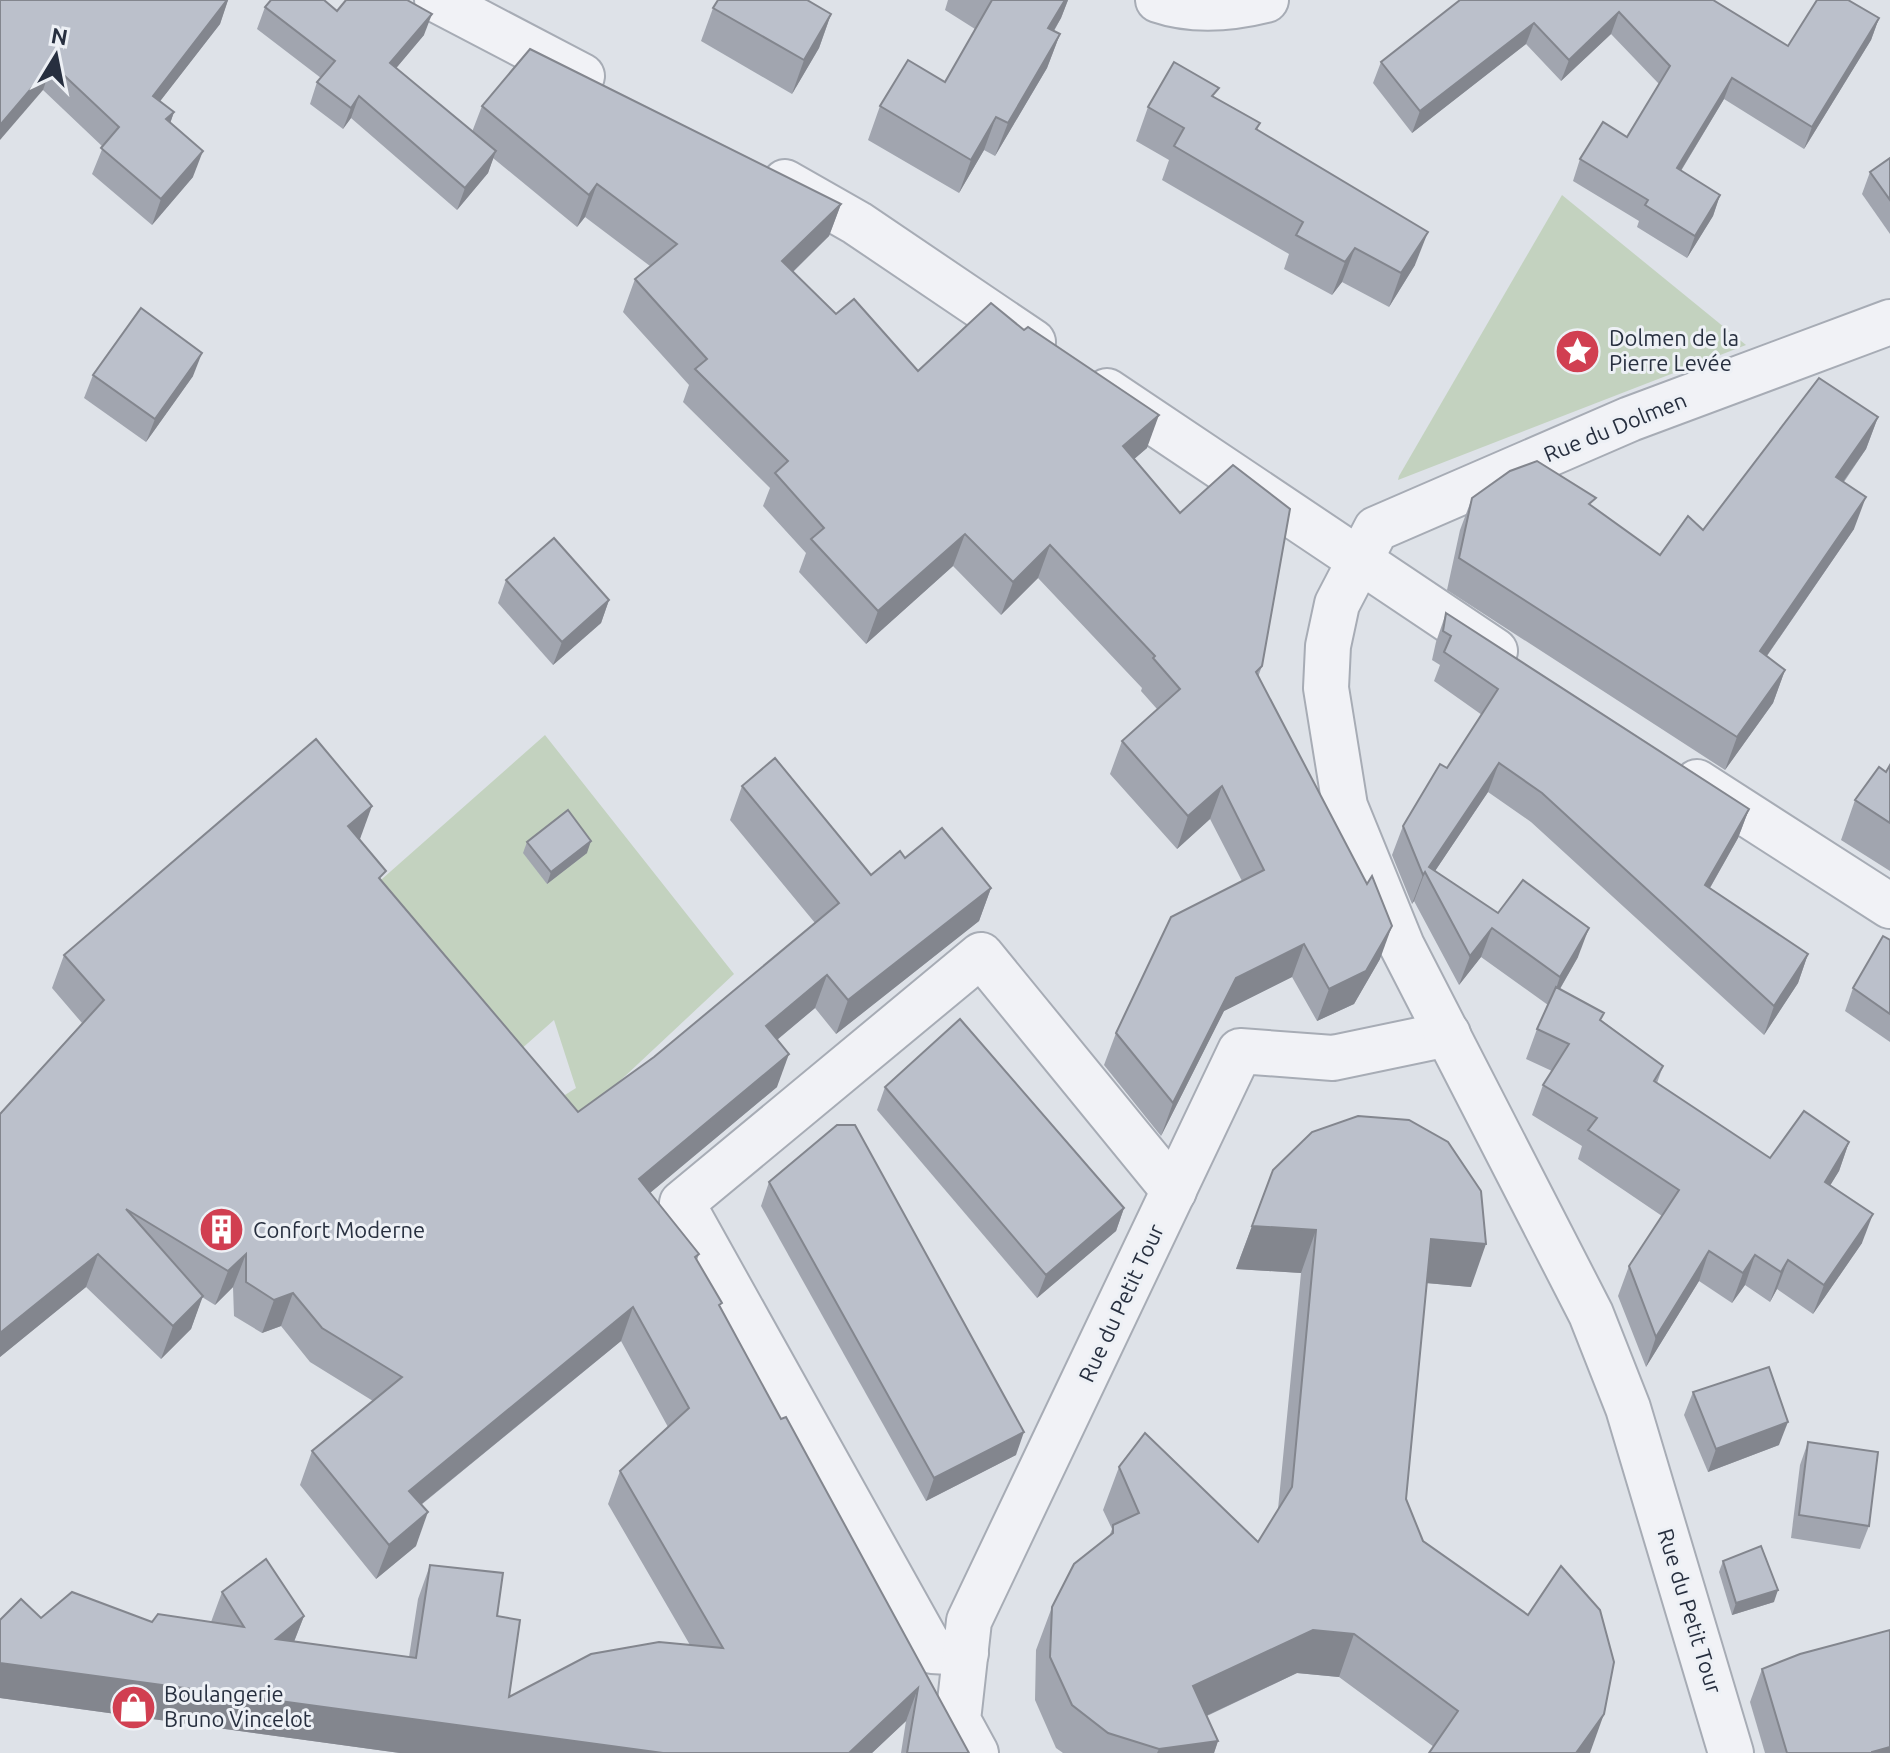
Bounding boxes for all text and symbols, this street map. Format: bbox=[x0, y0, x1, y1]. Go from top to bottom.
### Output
north arrow bbox=[16, 16, 96, 96]
text: N bbox=[49, 22, 70, 50]
place label: Dolmen de la Pierre Levée bbox=[1609, 325, 1739, 375]
place icon: Dolmen de la Pierre Levée bbox=[1554, 327, 1602, 375]
street label: Rue du Dolmen bbox=[1540, 387, 1690, 467]
building icon: Confort Moderne bbox=[198, 1206, 246, 1254]
place label: Confort Moderne bbox=[253, 1217, 425, 1242]
street label: Rue du Petit Tour bbox=[1073, 1219, 1168, 1386]
street label: Rue du Petit Tour bbox=[1653, 1525, 1728, 1697]
place label: Boulangerie Bruno Vincelot bbox=[164, 1681, 312, 1731]
shop icon: Boulangerie Bruno Vincelot bbox=[109, 1683, 157, 1731]

